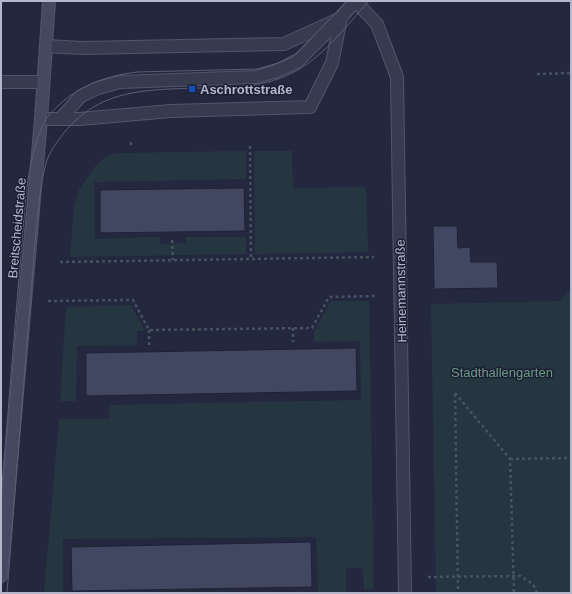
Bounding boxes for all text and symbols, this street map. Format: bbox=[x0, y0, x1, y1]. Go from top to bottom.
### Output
place label: Aschrottstraße bbox=[200, 82, 292, 97]
marker: Aschrottstraße bbox=[187, 84, 197, 94]
street label: Breitscheidstraße bbox=[5, 177, 29, 279]
street label: Heinemannstraße bbox=[393, 239, 409, 343]
park label: Stadthallengarten bbox=[451, 365, 553, 380]

